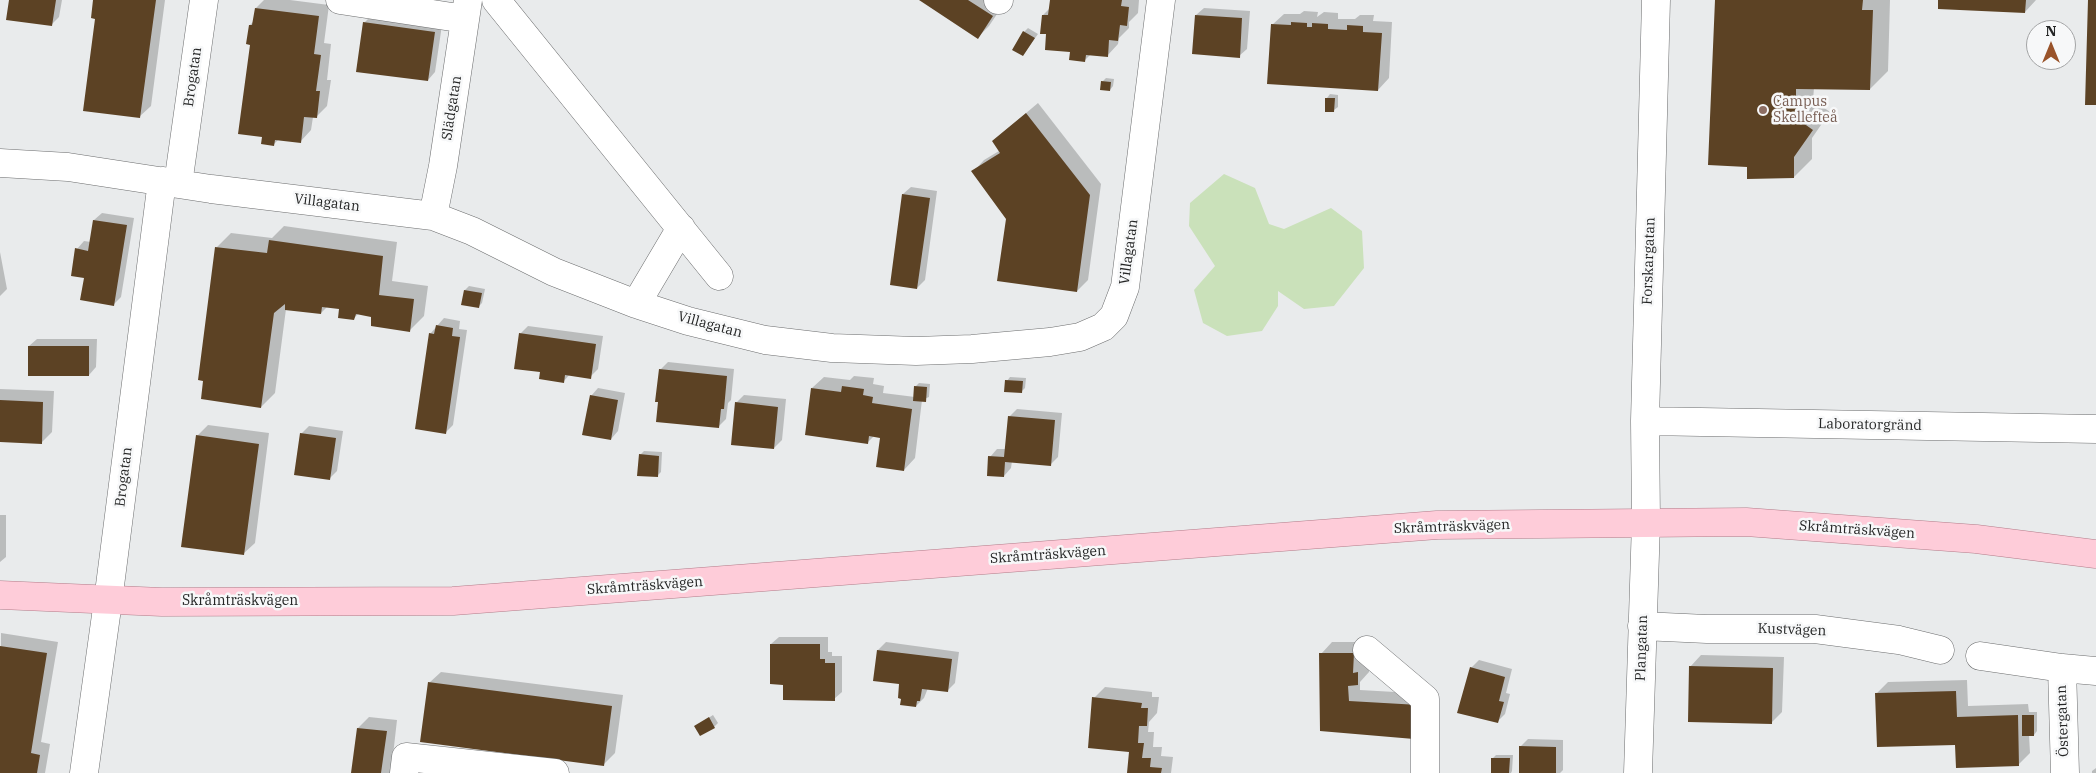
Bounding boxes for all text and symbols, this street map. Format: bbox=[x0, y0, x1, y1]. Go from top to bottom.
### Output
north arrow bbox=[2026, 20, 2076, 70]
text: N bbox=[2045, 22, 2057, 40]
street label: Brogatan bbox=[181, 46, 205, 108]
street label: Slädgatan bbox=[439, 74, 465, 142]
place label: Campus Skellefteå bbox=[1773, 94, 1838, 126]
marker: Campus Skellefteå bbox=[1757, 104, 1769, 116]
street label: Villagatan bbox=[293, 191, 361, 215]
street label: Forskargatan bbox=[1639, 217, 1659, 305]
street label: Villagatan bbox=[1116, 218, 1142, 286]
street label: Villagatan bbox=[676, 308, 744, 342]
street label: Laboratorgränd bbox=[1818, 416, 1922, 434]
street label: Brogatan bbox=[112, 446, 136, 508]
street label: Skråmträskvägen bbox=[1394, 517, 1510, 537]
street label: Skråmträskvägen bbox=[1798, 518, 1916, 542]
street label: Skråmträskvägen bbox=[989, 543, 1107, 567]
street label: Skråmträskvägen bbox=[586, 574, 704, 598]
street label: Skråmträskvägen bbox=[182, 593, 298, 609]
street label: Plangatan bbox=[1632, 615, 1652, 681]
street label: Kustvägen bbox=[1757, 620, 1827, 640]
street label: Östergatan bbox=[2053, 685, 2073, 757]

